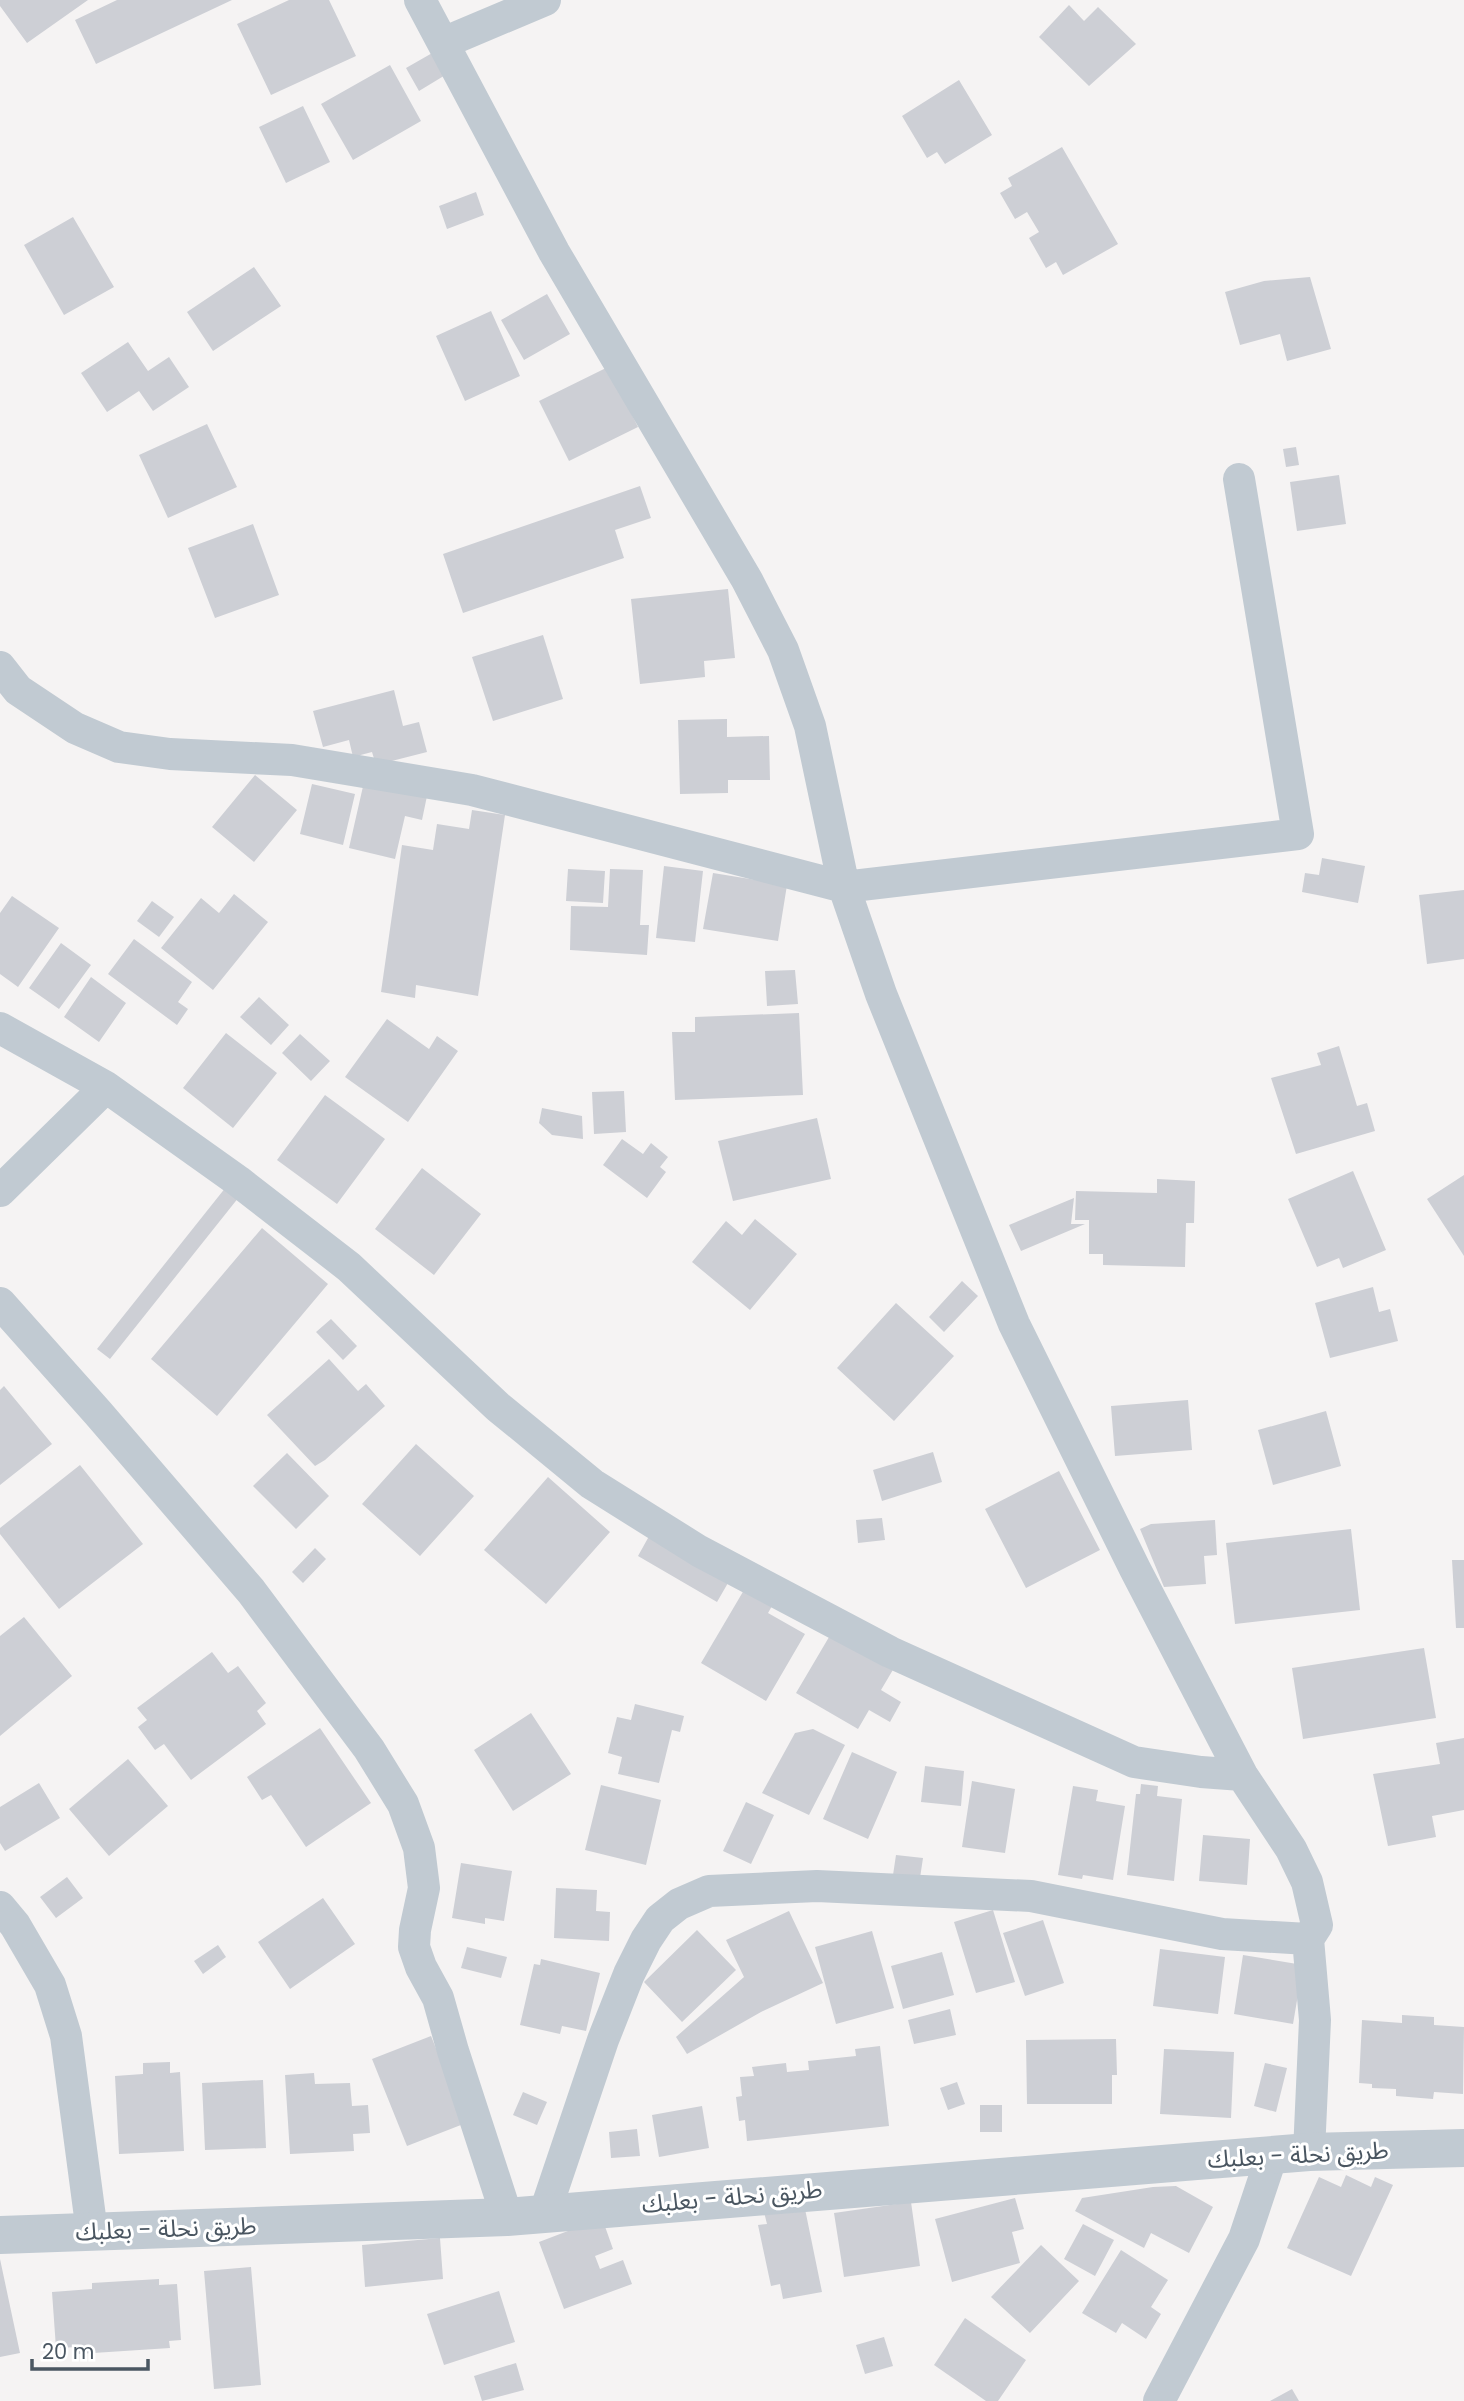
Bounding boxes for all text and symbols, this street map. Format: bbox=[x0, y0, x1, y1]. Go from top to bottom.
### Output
street label: طريق نحلة - بعلبك bbox=[1207, 2133, 1389, 2176]
street label: طريق نحلة - بعلبك bbox=[640, 2172, 824, 2221]
street label: طريق نحلة - بعلبك bbox=[75, 2209, 257, 2248]
scale bar bbox=[32, 2328, 147, 2372]
text: 20 m bbox=[42, 2337, 95, 2366]

